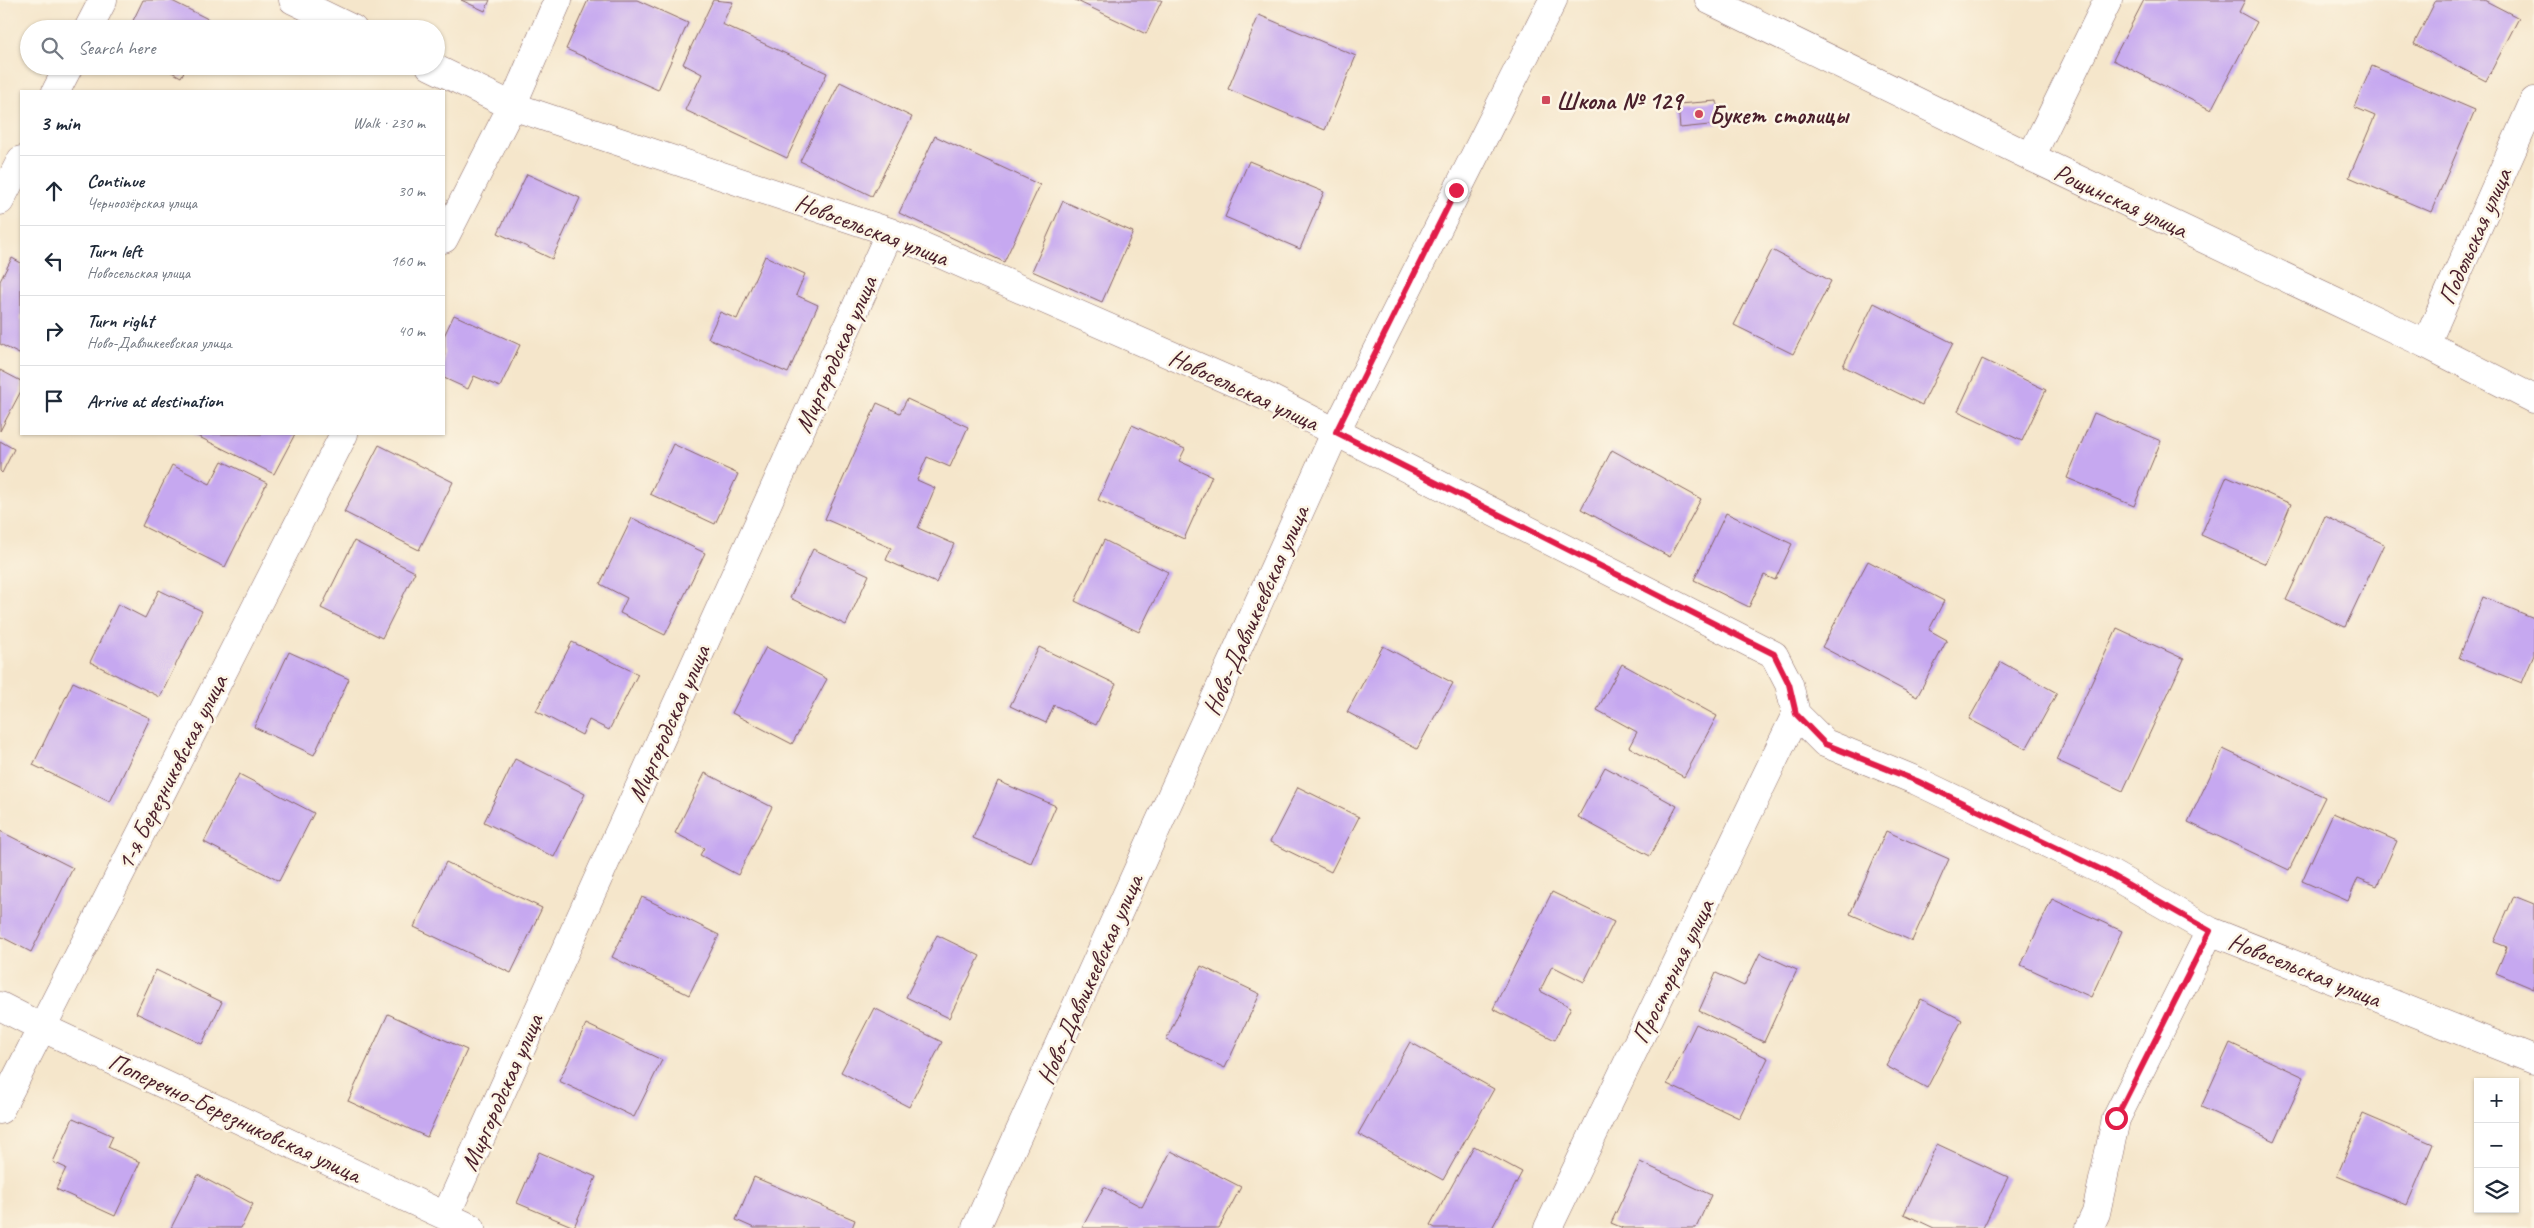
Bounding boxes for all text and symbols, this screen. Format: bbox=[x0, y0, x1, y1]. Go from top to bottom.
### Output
search box bbox=[20, 20, 445, 75]
icon: search bbox=[38, 34, 66, 62]
text: Search here bbox=[78, 36, 155, 60]
place label: Школа № 129 bbox=[1556, 85, 1685, 117]
marker: Школа № 129 bbox=[1540, 94, 1552, 106]
place label: Букет столицы bbox=[1709, 99, 1850, 131]
marker: Букет столицы bbox=[1693, 108, 1705, 120]
text: 3 min bbox=[40, 110, 80, 136]
text: Walk · 230 m bbox=[353, 113, 425, 133]
street label: Рощинская улица bbox=[2049, 156, 2194, 247]
street label: Подольская улица bbox=[2431, 161, 2520, 310]
text: Continue bbox=[87, 169, 144, 193]
icon: ahead bbox=[40, 177, 68, 205]
route end bbox=[1445, 179, 1468, 202]
text: 30 m bbox=[398, 181, 425, 201]
street label: Новосельская улица bbox=[791, 186, 954, 274]
text: Черноозёрская улица bbox=[87, 193, 197, 213]
text: Turn left bbox=[87, 239, 142, 263]
icon: left bbox=[40, 247, 68, 275]
text: 160 m bbox=[391, 251, 425, 271]
text: Новосельская улица bbox=[87, 263, 190, 283]
street label: Миргородская улица bbox=[787, 269, 886, 438]
text: Turn right bbox=[87, 309, 154, 333]
icon: right bbox=[40, 317, 68, 345]
text: 40 m bbox=[398, 321, 425, 341]
text: Ново-Давликеевская улица bbox=[87, 333, 232, 353]
street label: Новосельская улица bbox=[1164, 341, 1325, 439]
icon: arrive bbox=[40, 387, 68, 415]
text: Arrive at destination bbox=[87, 389, 223, 413]
street label: Ново-Давликеевская улица bbox=[1195, 498, 1318, 720]
street label: Миргородская улица bbox=[620, 638, 719, 807]
street label: 1-я Березниковская улица bbox=[109, 667, 236, 876]
street label: Ново-Давликеевская улица bbox=[1029, 867, 1152, 1089]
street label: Просторная улица bbox=[1624, 892, 1723, 1049]
street label: Новосельская улица bbox=[2224, 925, 2387, 1016]
street label: Миргородская улица bbox=[453, 1007, 552, 1176]
street label: Поперечно-Березниковская улица bbox=[103, 1045, 368, 1192]
map controls bbox=[2474, 1078, 2519, 1213]
button: + bbox=[2474, 1078, 2519, 1123]
route start bbox=[2105, 1107, 2128, 1130]
button: − bbox=[2474, 1123, 2519, 1168]
button: layers bbox=[2474, 1168, 2519, 1213]

